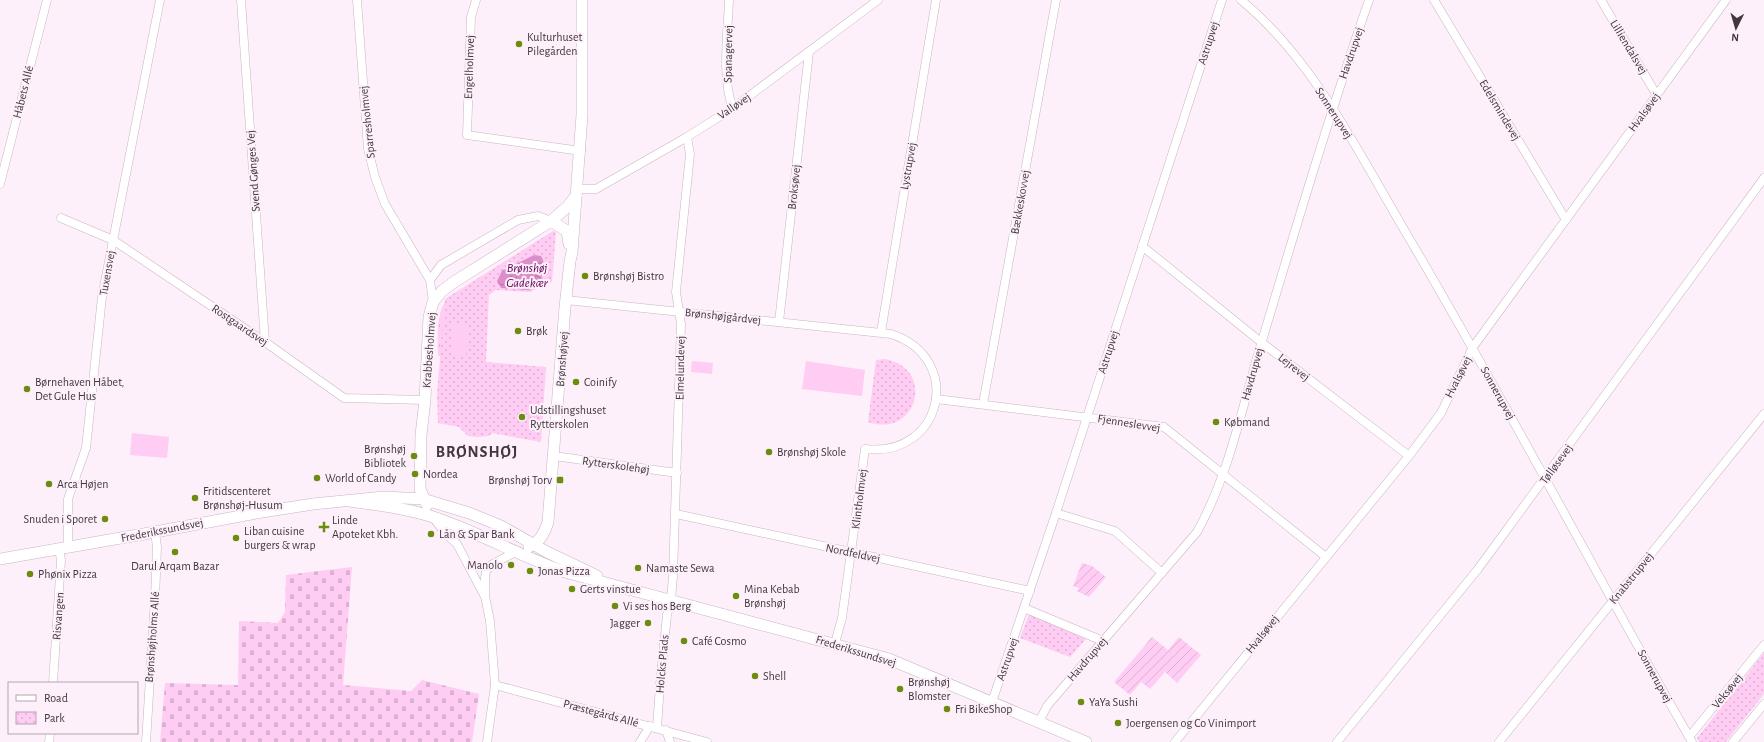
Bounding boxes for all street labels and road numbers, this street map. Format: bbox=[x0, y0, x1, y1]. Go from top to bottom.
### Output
street label: Lilliendalsvej bbox=[1607, 18, 1650, 77]
street label: Astrupvej bbox=[1195, 20, 1222, 66]
street label: Spanagervej bbox=[721, 25, 736, 83]
street label: Havdrupvej bbox=[1337, 25, 1366, 81]
street label: Engelholmvej bbox=[462, 35, 477, 99]
street label: Håbets Allé bbox=[11, 64, 35, 120]
street label: Edelsmindevej bbox=[1476, 77, 1523, 143]
street label: Sparresholmvej bbox=[357, 85, 378, 159]
street label: Sonnerupvej bbox=[1312, 85, 1355, 141]
street label: Hvalsøvej bbox=[1626, 90, 1663, 134]
street label: Valløvej bbox=[715, 91, 753, 122]
street label: Svend Gønges Vej bbox=[244, 130, 263, 212]
street label: Lystrupvej bbox=[898, 141, 919, 191]
street label: Broksøvej bbox=[786, 164, 803, 210]
street label: Bækkeskovvej bbox=[1008, 169, 1033, 235]
street label: Tuxensvej bbox=[97, 249, 118, 297]
street label: Rostgaardsvej bbox=[209, 302, 270, 349]
street label: Brønshøjgårdvej bbox=[684, 306, 762, 327]
street label: Krabbesholmvej bbox=[420, 312, 439, 388]
street label: Astrupvej bbox=[1095, 329, 1122, 375]
street label: Brønshøjvej bbox=[554, 331, 571, 387]
street label: Elmelundevej bbox=[673, 336, 688, 400]
street label: Havdrupvej bbox=[1239, 346, 1266, 402]
street label: Lejrevej bbox=[1275, 351, 1312, 384]
street label: Hvalsøvej bbox=[1442, 354, 1474, 400]
street label: Sonnerupvej bbox=[1478, 364, 1517, 422]
street label: Fjenneslevvej bbox=[1097, 412, 1161, 435]
street label: Tølløsevej bbox=[1538, 442, 1575, 487]
street label: Rytterskolehøj bbox=[581, 454, 650, 477]
street label: Klintholmvej bbox=[849, 468, 870, 530]
street label: Frederikssundsvej bbox=[120, 516, 204, 545]
street label: Nordfeldvej bbox=[824, 541, 881, 566]
street label: Knabstrupvej bbox=[1607, 550, 1656, 607]
street label: Brønshøjholms Allé bbox=[143, 591, 162, 683]
street label: Risvangen bbox=[50, 592, 66, 640]
street label: Hvalsøvej bbox=[1243, 613, 1282, 656]
street label: Frederikssundsvej bbox=[814, 633, 898, 670]
street label: Holcks Plads bbox=[653, 634, 671, 694]
street label: Havdrupvej bbox=[1065, 635, 1110, 684]
street label: Astrupvej bbox=[994, 636, 1021, 682]
street label: Sonnerupvej bbox=[1635, 647, 1674, 705]
street label: Veksøvej bbox=[1709, 671, 1745, 711]
street label: Præstegårds Allé bbox=[562, 697, 640, 729]

